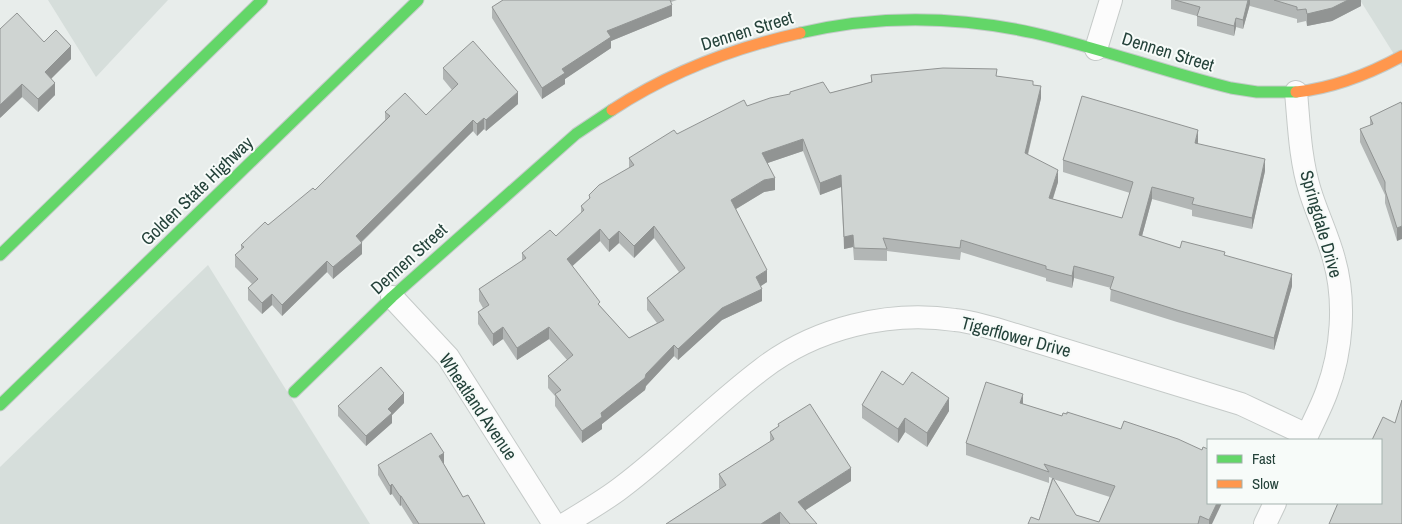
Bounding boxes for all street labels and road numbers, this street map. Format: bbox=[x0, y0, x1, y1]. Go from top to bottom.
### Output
street label: Dennen Street bbox=[698, 5, 796, 56]
street label: Dennen Street bbox=[1119, 26, 1217, 77]
street label: Golden State Highway bbox=[135, 130, 259, 251]
street label: Springdale Drive bbox=[1294, 167, 1349, 281]
street label: Dennen Street bbox=[365, 217, 452, 300]
street label: Tigerflower Drive bbox=[958, 310, 1074, 363]
street label: Wheatland Avenue bbox=[433, 348, 523, 465]

